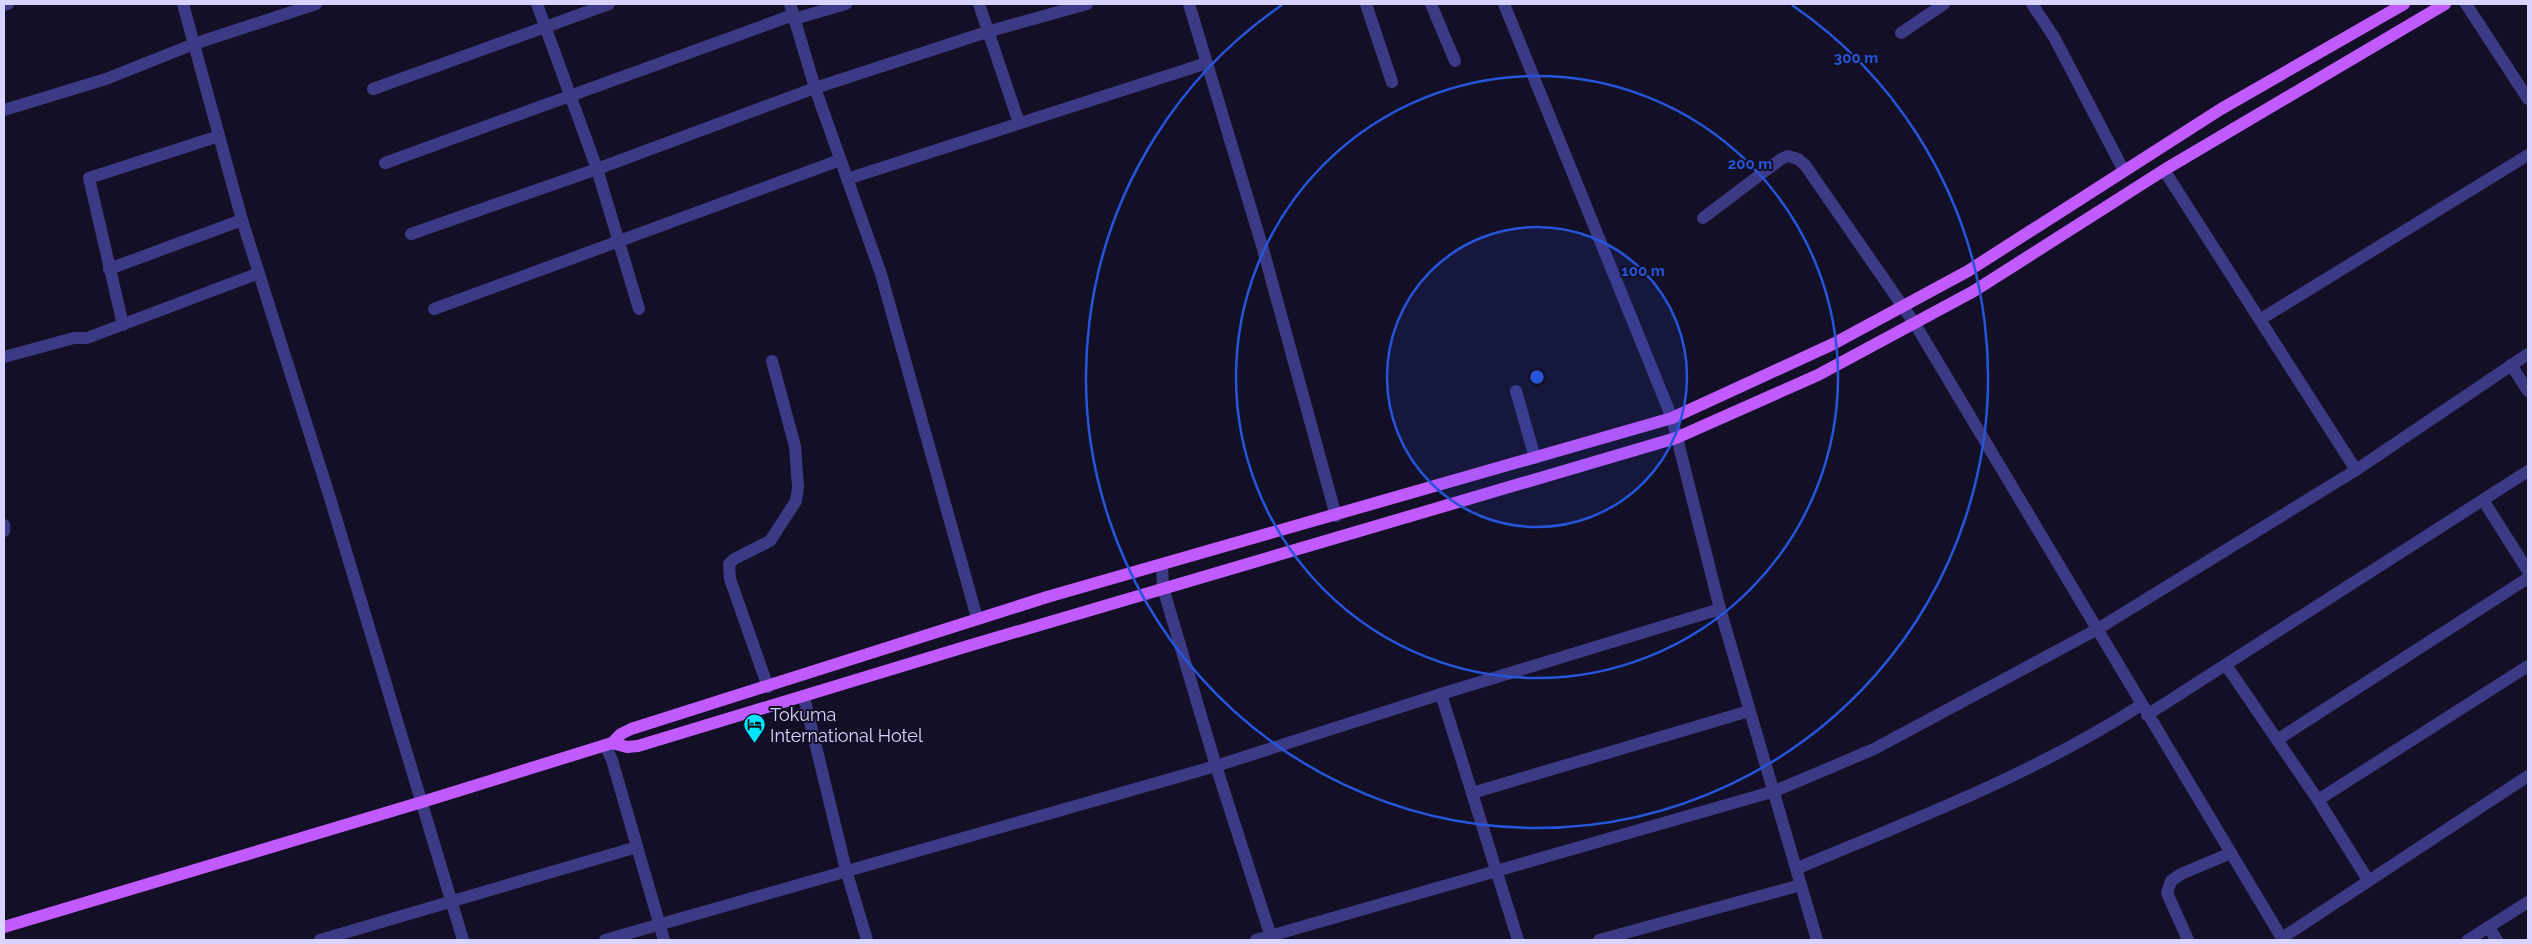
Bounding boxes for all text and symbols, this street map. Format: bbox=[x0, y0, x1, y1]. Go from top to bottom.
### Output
text: 300 m bbox=[1834, 49, 1878, 67]
text: 200 m bbox=[1728, 155, 1772, 173]
text: 100 m bbox=[1621, 262, 1665, 280]
centre of rings bbox=[1528, 368, 1546, 386]
place label: Tokuma International Hotel bbox=[770, 704, 923, 746]
hotel icon: Tokuma International Hotel bbox=[742, 713, 766, 744]

